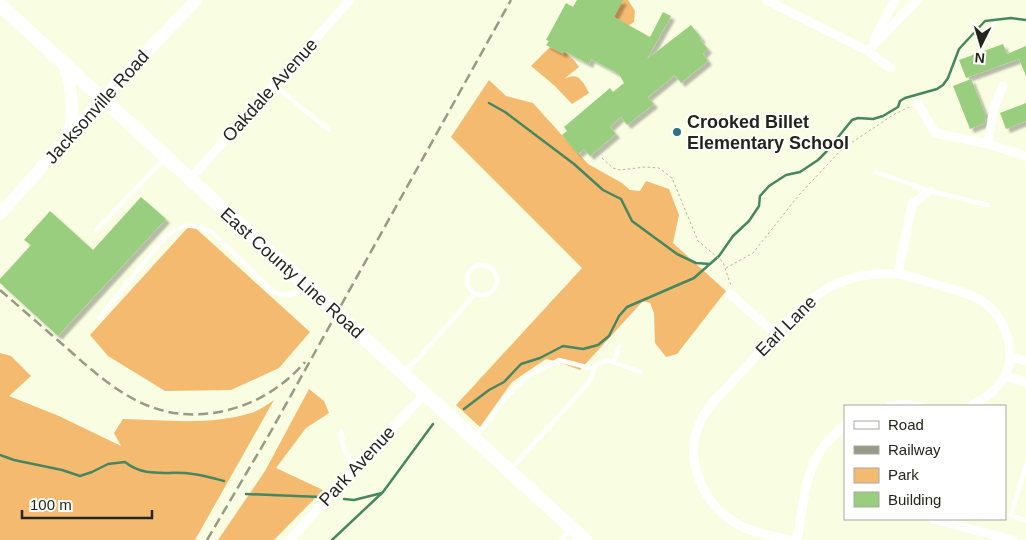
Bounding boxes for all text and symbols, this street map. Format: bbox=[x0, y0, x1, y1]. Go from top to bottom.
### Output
north arrow bbox=[956, 20, 1006, 70]
street label: Oakdale Avenue bbox=[218, 34, 322, 146]
street label: Jacksonville Road bbox=[41, 46, 153, 168]
text: N bbox=[974, 50, 986, 66]
place label: Crooked Billet Elementary School bbox=[687, 112, 849, 153]
marker: Crooked Billet Elementary School bbox=[671, 126, 683, 138]
street label: East County Line Road bbox=[217, 204, 367, 342]
street label: Earl Lane bbox=[752, 292, 820, 360]
legend bbox=[844, 405, 1006, 520]
text: Road bbox=[888, 416, 924, 433]
street label: Park Avenue bbox=[315, 422, 399, 510]
text: Railway bbox=[888, 441, 941, 458]
text: Park bbox=[888, 466, 919, 483]
scale bar bbox=[22, 488, 152, 520]
text: Building bbox=[888, 491, 941, 508]
text: 100 m bbox=[30, 496, 72, 513]

